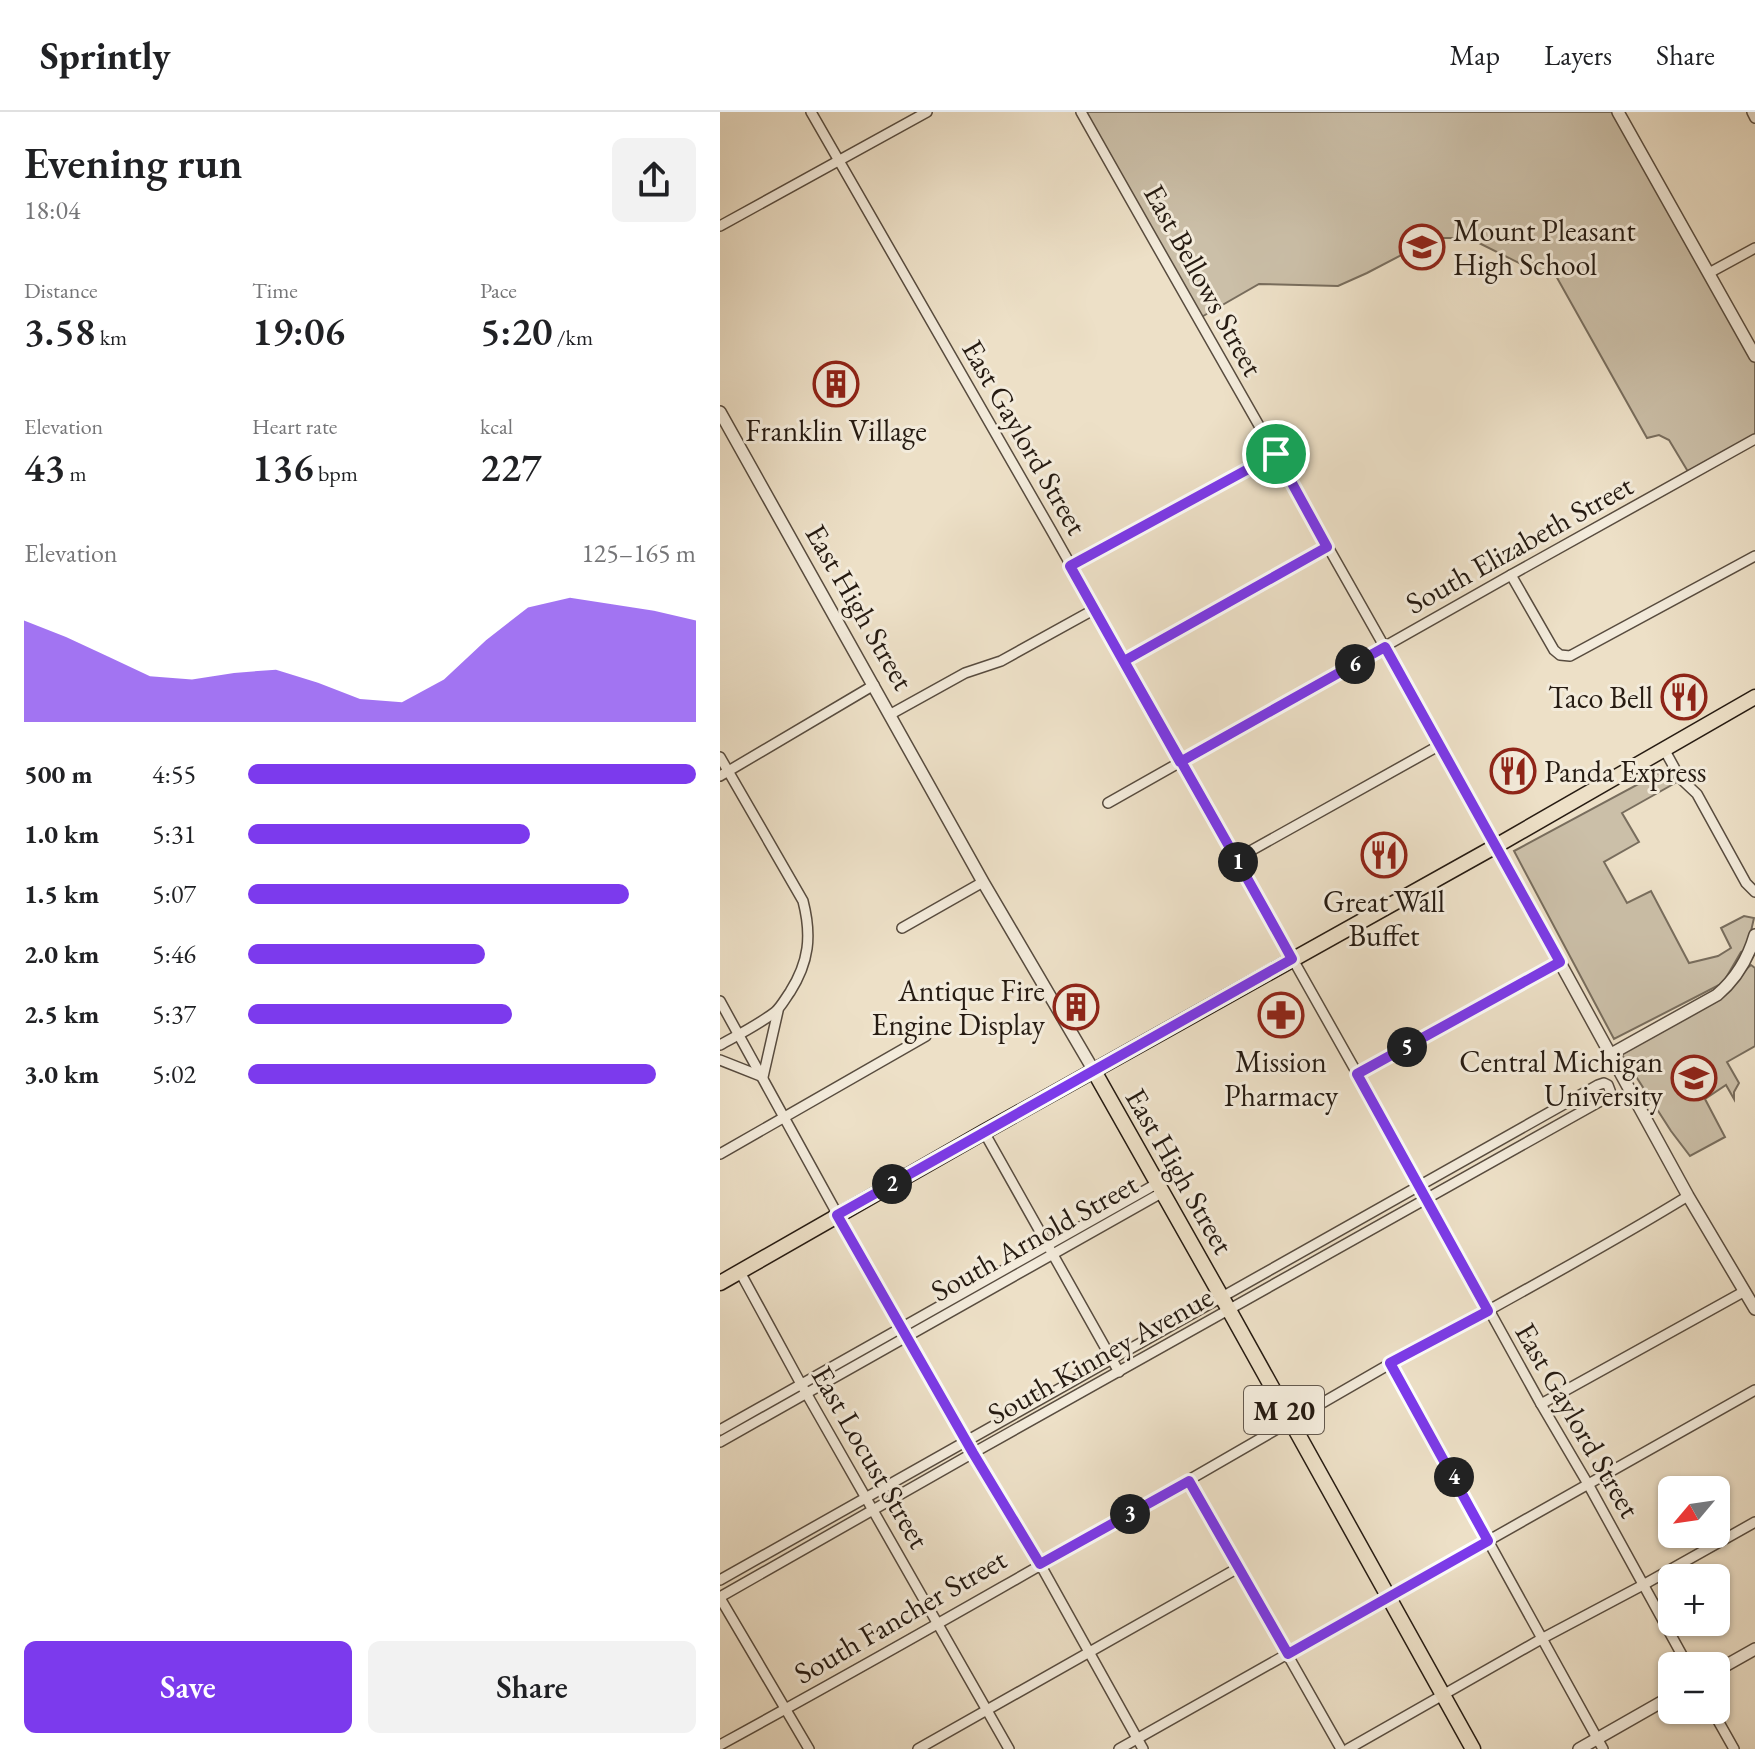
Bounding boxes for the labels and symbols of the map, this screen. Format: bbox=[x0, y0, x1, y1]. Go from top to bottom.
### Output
street label: East Bellows Street bbox=[1135, 177, 1273, 383]
place label: Mount Pleasant High School bbox=[1453, 211, 1636, 284]
school or university icon: Mount Pleasant High School bbox=[1398, 223, 1446, 271]
street label: East Gaylord Street bbox=[953, 332, 1097, 542]
building icon: Franklin Village bbox=[812, 360, 860, 408]
place label: Franklin Village bbox=[745, 411, 927, 450]
pin bbox=[1242, 420, 1310, 488]
street label: South Elizabeth Street bbox=[1398, 465, 1640, 623]
street label: East High Street bbox=[797, 517, 924, 697]
pin: 6 bbox=[1335, 644, 1375, 684]
restaurant icon: Taco Bell bbox=[1660, 673, 1708, 721]
place label: Taco Bell bbox=[1548, 678, 1653, 717]
restaurant icon: Panda Express bbox=[1489, 747, 1537, 795]
place label: Panda Express bbox=[1544, 752, 1707, 791]
restaurant icon: Great Wall Buffet bbox=[1360, 831, 1408, 879]
pin: 1 bbox=[1218, 842, 1258, 882]
place label: Great Wall Buffet bbox=[1323, 882, 1445, 955]
place label: Antique Fire Engine Display bbox=[872, 971, 1046, 1044]
building icon: Antique Fire Engine Display bbox=[1052, 983, 1100, 1031]
pharmacy icon: Mission Pharmacy bbox=[1257, 991, 1305, 1039]
pin: 5 bbox=[1387, 1027, 1427, 1067]
place label: Mission Pharmacy bbox=[1224, 1042, 1339, 1115]
place label: Central Michigan University bbox=[1459, 1042, 1664, 1115]
school or university icon: Central Michigan University bbox=[1670, 1054, 1718, 1102]
street label: East High Street bbox=[1117, 1081, 1244, 1261]
pin: 2 bbox=[872, 1164, 912, 1204]
street label: South Arnold Street bbox=[924, 1164, 1145, 1310]
street label: South Kinney Avenue bbox=[980, 1277, 1220, 1433]
street label: East Gaylord Street bbox=[1506, 1315, 1650, 1525]
street label: East Locust Street bbox=[803, 1359, 939, 1556]
road number: M 20 bbox=[1244, 1386, 1324, 1434]
pin: 4 bbox=[1434, 1457, 1474, 1497]
north arrow bbox=[1658, 1476, 1730, 1548]
pin: 3 bbox=[1110, 1494, 1150, 1534]
street label: South Fancher Street bbox=[787, 1539, 1014, 1693]

